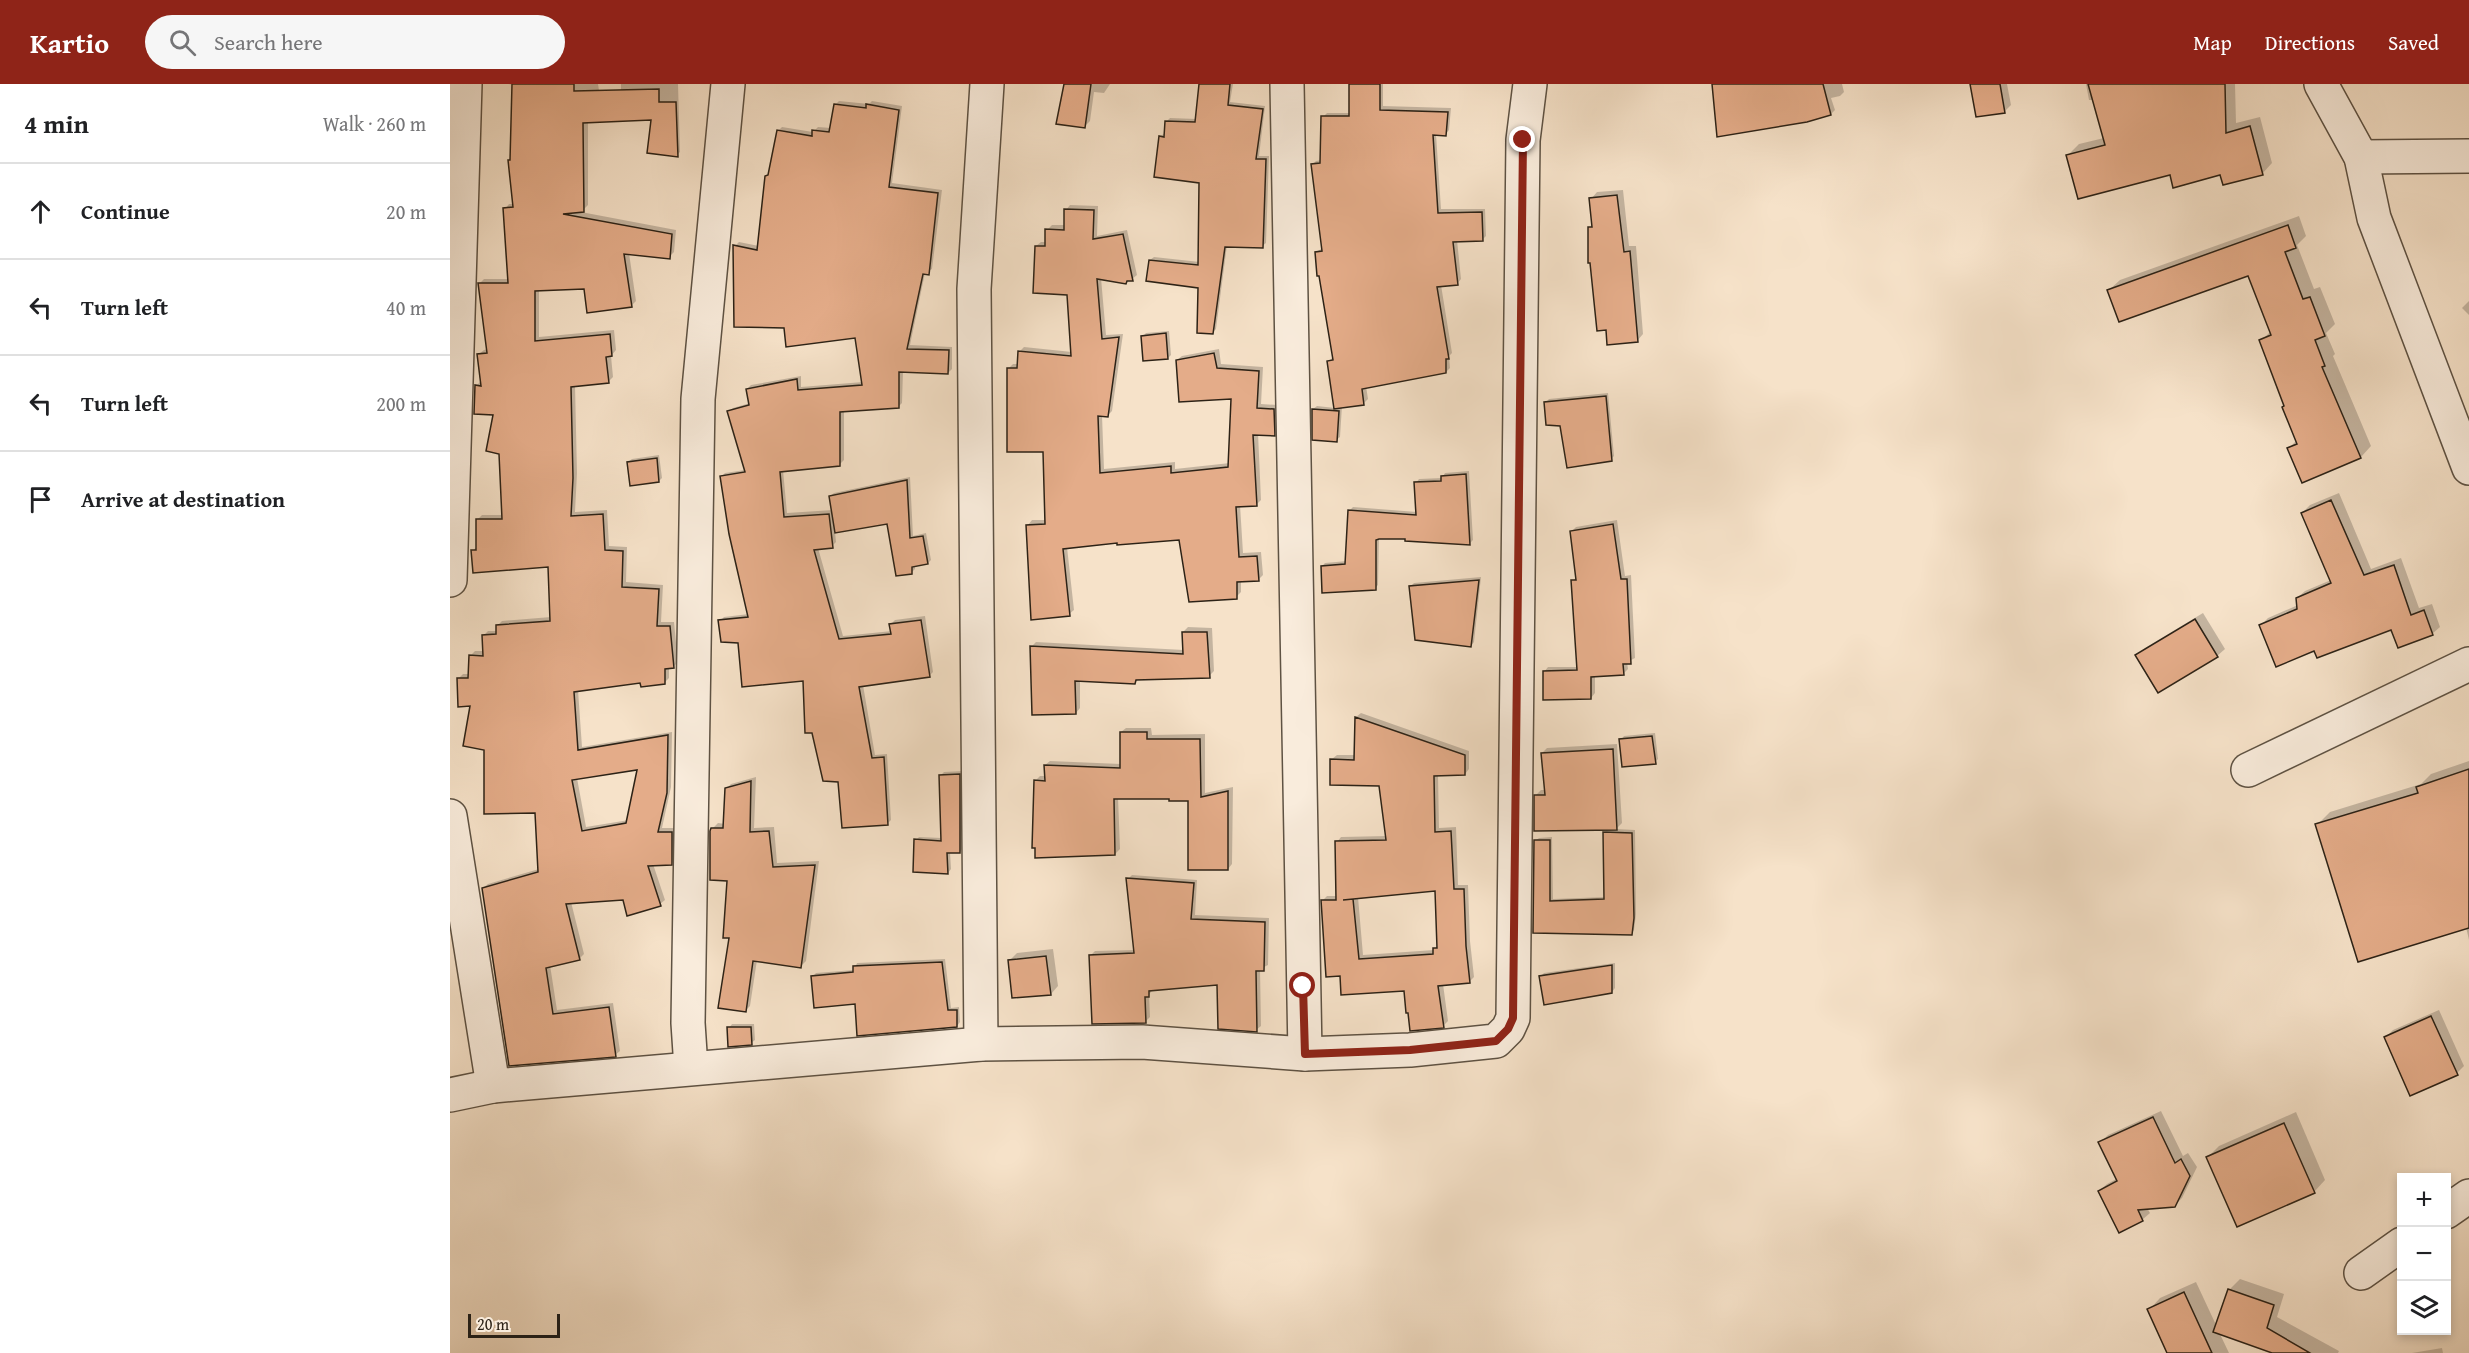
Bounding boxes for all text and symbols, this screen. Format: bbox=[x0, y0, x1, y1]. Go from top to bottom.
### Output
search box bbox=[145, 15, 565, 69]
text: Kartio bbox=[30, 22, 109, 63]
icon: search bbox=[166, 26, 199, 59]
text: Search here bbox=[214, 26, 323, 58]
text: Map bbox=[2193, 27, 2232, 58]
text: Directions bbox=[2265, 27, 2355, 58]
text: Saved bbox=[2388, 27, 2439, 58]
text: 4 min bbox=[24, 104, 89, 143]
text: Walk · 260 m bbox=[323, 109, 426, 138]
route end bbox=[1509, 126, 1535, 152]
icon: ahead bbox=[24, 195, 57, 228]
text: Continue bbox=[81, 195, 170, 227]
text: 20 m bbox=[386, 197, 426, 226]
icon: left bbox=[24, 291, 57, 324]
text: Turn left bbox=[81, 291, 168, 323]
text: 40 m bbox=[386, 293, 426, 322]
icon: left bbox=[24, 387, 57, 420]
text: Turn left bbox=[81, 387, 168, 419]
text: 200 m bbox=[376, 389, 426, 418]
icon: arrive bbox=[24, 483, 57, 516]
text: Arrive at destination bbox=[81, 483, 285, 515]
route start bbox=[1289, 972, 1315, 998]
map controls bbox=[2397, 1173, 2451, 1335]
button: + bbox=[2397, 1173, 2451, 1227]
button: − bbox=[2397, 1227, 2451, 1281]
button: layers bbox=[2397, 1281, 2451, 1335]
scale bar bbox=[468, 1311, 560, 1338]
text: 20 m bbox=[477, 1312, 509, 1336]

